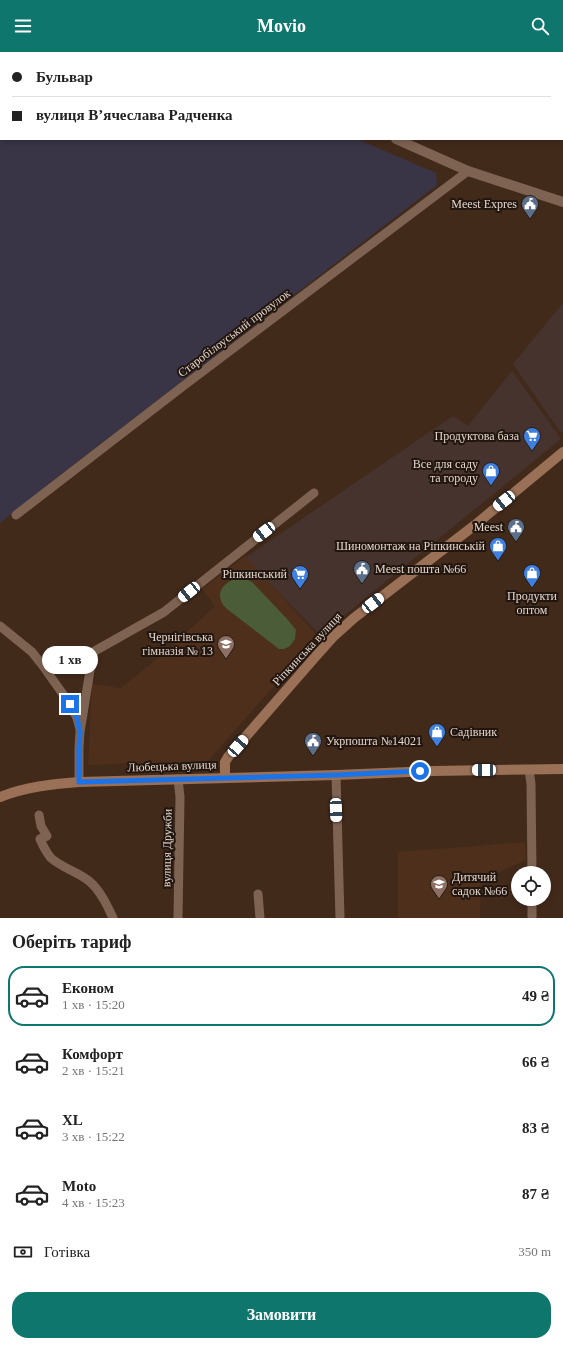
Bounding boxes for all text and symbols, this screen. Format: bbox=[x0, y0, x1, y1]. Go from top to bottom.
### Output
icon: menu bbox=[12, 15, 34, 37]
icon: search bbox=[529, 15, 551, 37]
text: Movio bbox=[257, 16, 306, 36]
text: Бульвар bbox=[36, 69, 93, 85]
text: вулиця Вʼячеслава Радченка bbox=[36, 107, 233, 123]
public building icon: Meest Expres bbox=[520, 194, 540, 219]
place label: Meest Expres bbox=[451, 197, 517, 211]
street label: Старобілоуський провулок bbox=[175, 286, 293, 380]
supermarket icon: Продуктова база bbox=[522, 426, 542, 451]
place label: Продуктова база bbox=[434, 429, 520, 443]
place label: Все для саду та городу bbox=[413, 457, 478, 485]
shop icon: Все для саду та городу bbox=[481, 461, 501, 486]
car bbox=[491, 489, 517, 513]
public building icon: Meest bbox=[506, 517, 526, 542]
car bbox=[251, 520, 277, 544]
place label: Meest bbox=[474, 520, 504, 534]
shop icon: Шиномонтаж на Ріпкинській bbox=[488, 536, 508, 561]
place label: Шиномонтаж на Ріпкинській bbox=[336, 539, 486, 553]
public building icon: Meest пошта №66 bbox=[352, 559, 372, 584]
place label: Meest пошта №66 bbox=[375, 562, 466, 576]
shop icon: Продукти оптом bbox=[522, 563, 542, 588]
supermarket icon: Ріпкинський bbox=[290, 564, 310, 589]
place label: Ріпкинський bbox=[222, 567, 288, 581]
car bbox=[176, 580, 202, 604]
place label: Продукти оптом bbox=[507, 589, 557, 617]
car bbox=[360, 591, 386, 615]
street label: Ріпкинська вулиця bbox=[269, 609, 345, 689]
place label: Чернігівська гімназія № 13 bbox=[142, 630, 214, 658]
school or university icon: Чернігівська гімназія № 13 bbox=[216, 634, 236, 659]
callout: 1 хв bbox=[42, 646, 98, 674]
text: 1 хв bbox=[58, 652, 82, 667]
route end bbox=[61, 695, 79, 713]
shop icon: Садівник bbox=[427, 722, 447, 747]
place label: Садівник bbox=[450, 725, 497, 739]
public building icon: Укрпошта №14021 bbox=[303, 731, 323, 756]
car bbox=[226, 733, 250, 759]
place label: Укрпошта №14021 bbox=[326, 734, 422, 748]
street label: Любецька вулиця bbox=[127, 757, 217, 775]
route start bbox=[411, 762, 429, 780]
car bbox=[472, 764, 496, 776]
car bbox=[330, 798, 342, 822]
street label: вулиця Дружби bbox=[159, 808, 175, 887]
map controls bbox=[511, 866, 551, 906]
button: locate bbox=[511, 866, 551, 906]
place label: Дитячий садок №66 bbox=[452, 870, 507, 898]
school or university icon: Дитячий садок №66 bbox=[429, 874, 449, 899]
text: Оберіть тариф bbox=[12, 932, 132, 952]
icon: car bbox=[14, 978, 50, 1014]
text: Економ bbox=[62, 980, 114, 996]
text: 49 ₴ bbox=[522, 988, 549, 1004]
text: 1 хв · 15:20 bbox=[62, 997, 125, 1012]
icon: car bbox=[14, 1044, 50, 1080]
text: Комфорт bbox=[62, 1046, 123, 1062]
text: 66 ₴ bbox=[522, 1054, 549, 1070]
text: 2 хв · 15:21 bbox=[62, 1063, 125, 1078]
icon: car bbox=[14, 1110, 50, 1146]
text: XL bbox=[62, 1112, 83, 1128]
text: 83 ₴ bbox=[522, 1120, 549, 1136]
text: 3 хв · 15:22 bbox=[62, 1129, 125, 1144]
icon: car bbox=[14, 1176, 50, 1212]
text: Moto bbox=[62, 1178, 96, 1194]
text: 87 ₴ bbox=[522, 1186, 549, 1202]
text: 4 хв · 15:23 bbox=[62, 1195, 125, 1210]
icon: cash bbox=[12, 1241, 34, 1263]
text: Готівка bbox=[44, 1244, 90, 1260]
text: 350 m bbox=[518, 1244, 551, 1259]
button: Замовити bbox=[12, 1292, 551, 1338]

